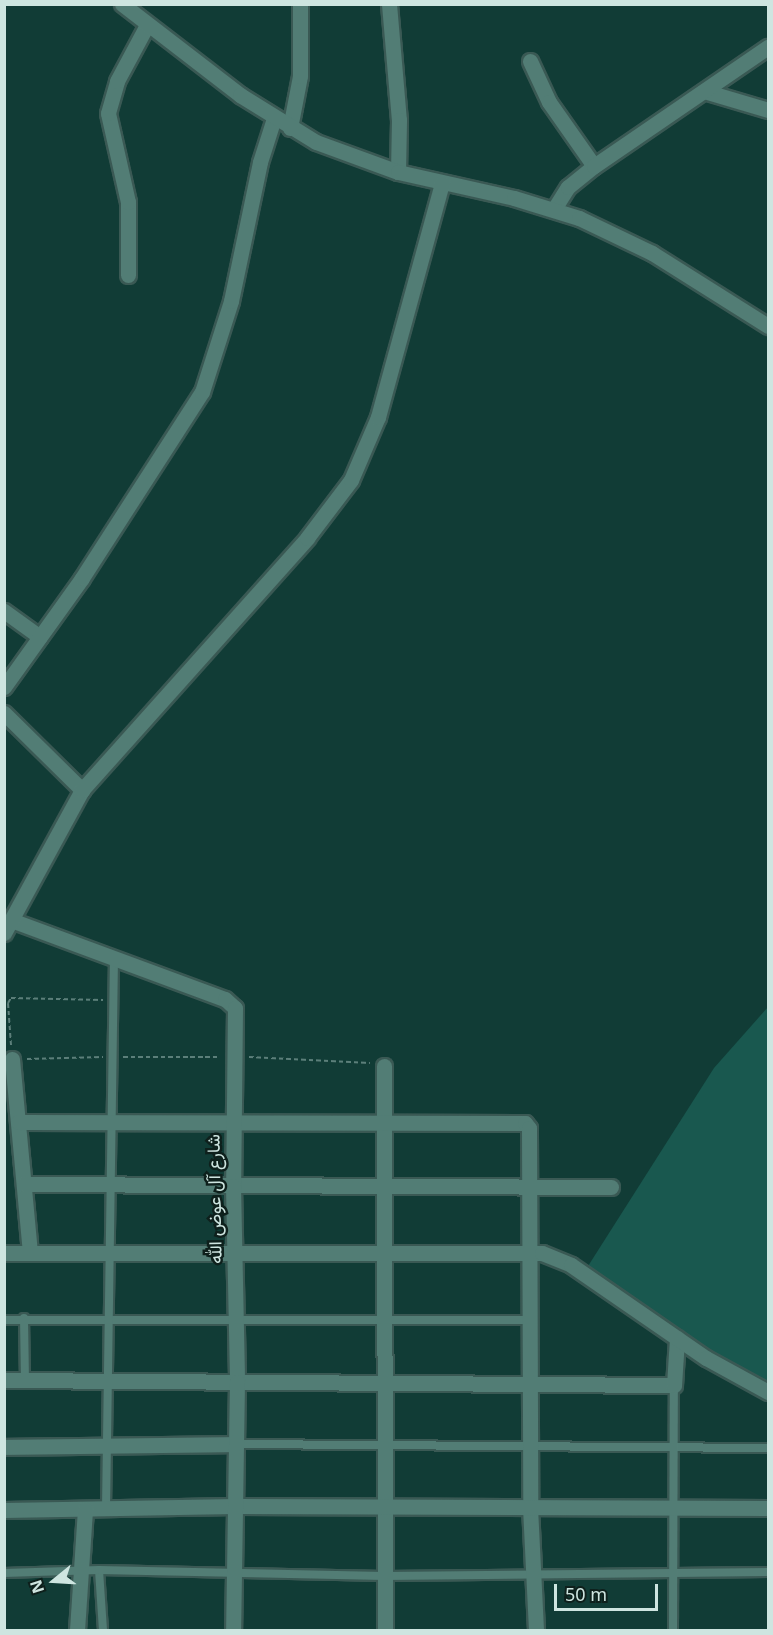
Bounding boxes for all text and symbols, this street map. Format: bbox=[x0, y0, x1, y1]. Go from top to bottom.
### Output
street label: شارع آل عوض الله bbox=[202, 1134, 226, 1264]
north arrow bbox=[24, 1551, 84, 1611]
scale bar bbox=[557, 1572, 660, 1610]
text: N bbox=[24, 1577, 49, 1596]
text: 50 m bbox=[565, 1582, 607, 1606]

